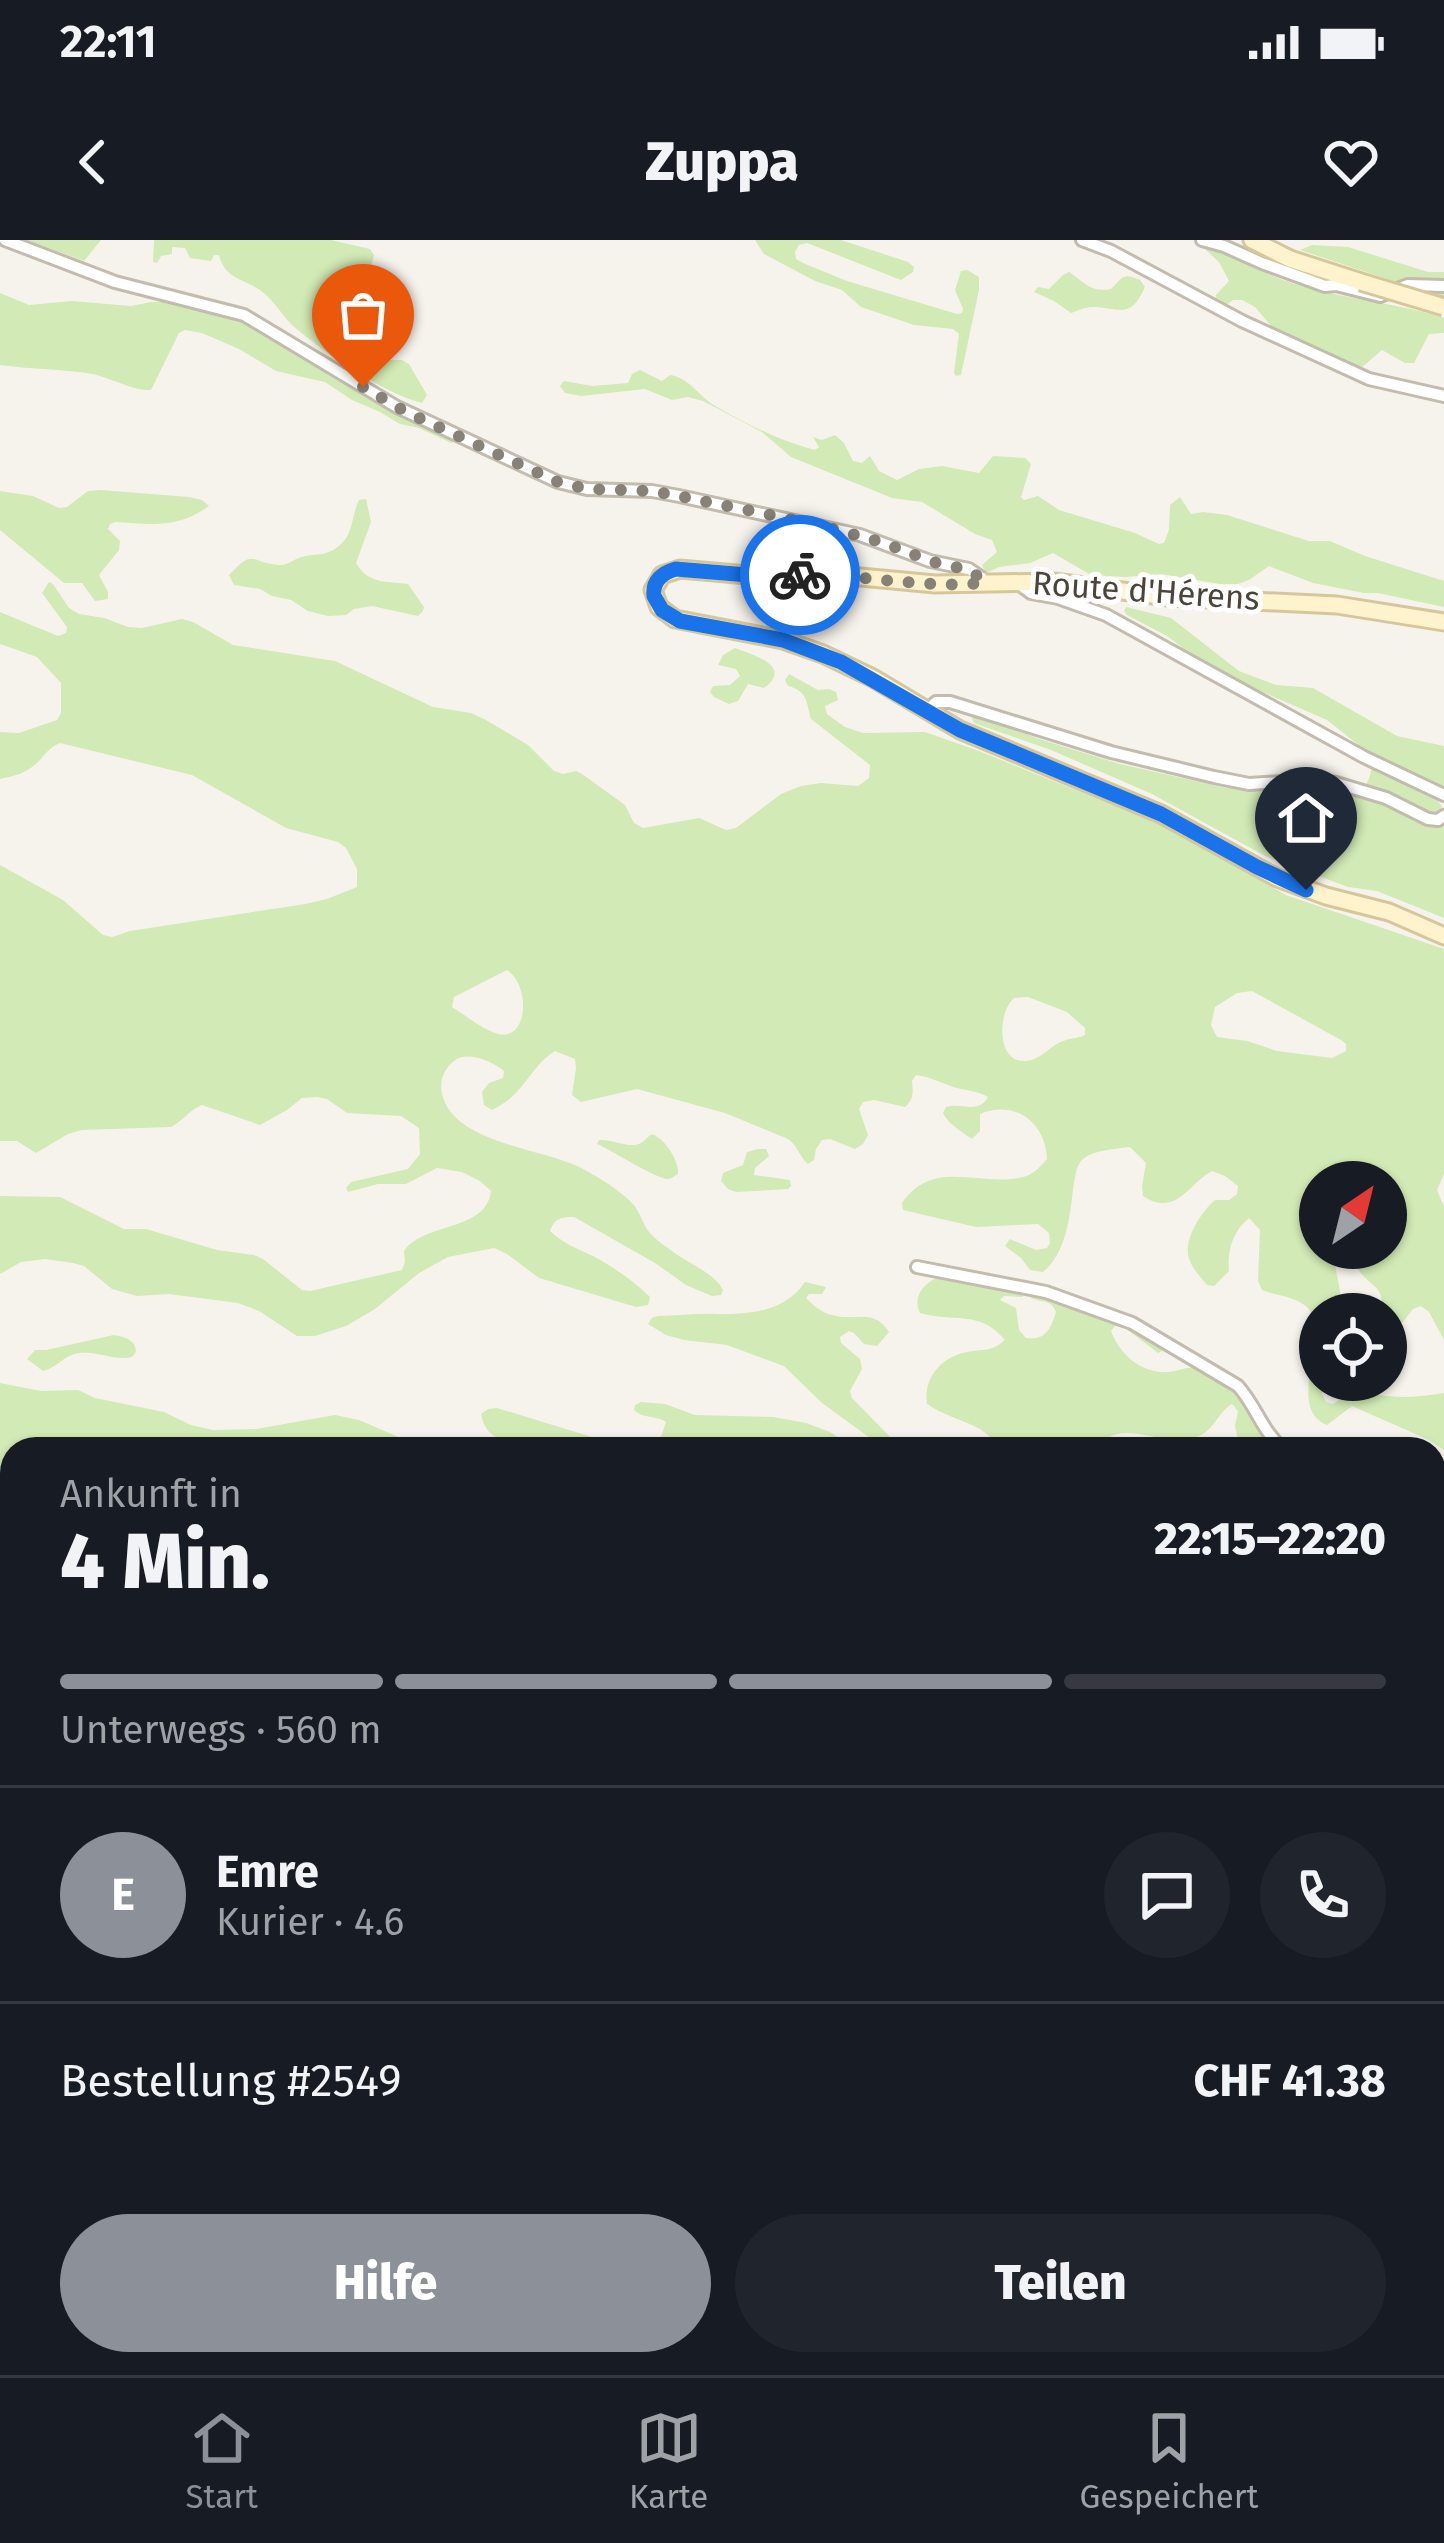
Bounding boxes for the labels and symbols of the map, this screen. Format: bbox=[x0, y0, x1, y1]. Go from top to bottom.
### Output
pin bbox=[312, 264, 414, 387]
courier bbox=[740, 515, 860, 635]
street label: Route d'Hérens bbox=[1031, 563, 1261, 619]
pin bbox=[1255, 767, 1357, 890]
north arrow bbox=[1299, 1161, 1407, 1269]

